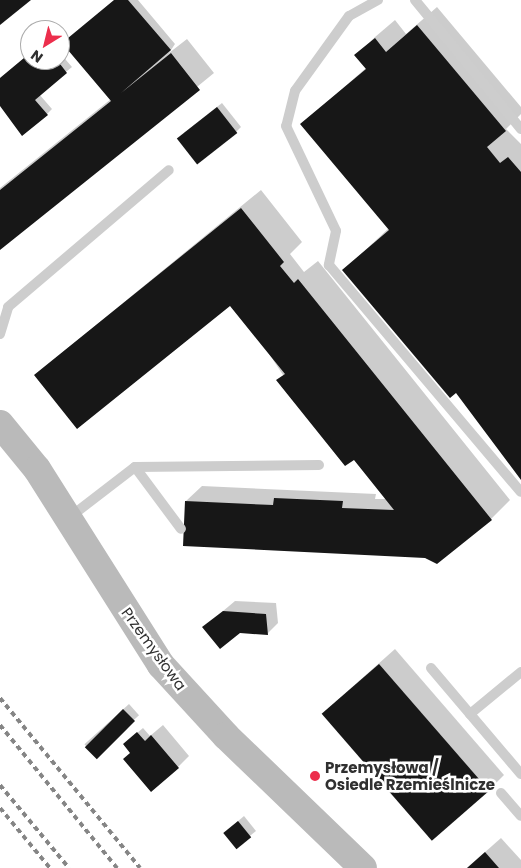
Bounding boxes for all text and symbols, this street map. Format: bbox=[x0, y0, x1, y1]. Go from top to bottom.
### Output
north arrow bbox=[20, 20, 70, 70]
text: N bbox=[27, 45, 47, 68]
street label: Przemysłowa bbox=[118, 604, 190, 694]
place label: Przemysłowa / Osiedle Rzemieślnicze bbox=[325, 758, 495, 793]
marker: Przemysłowa / Osiedle Rzemieślnicze bbox=[309, 770, 321, 782]

